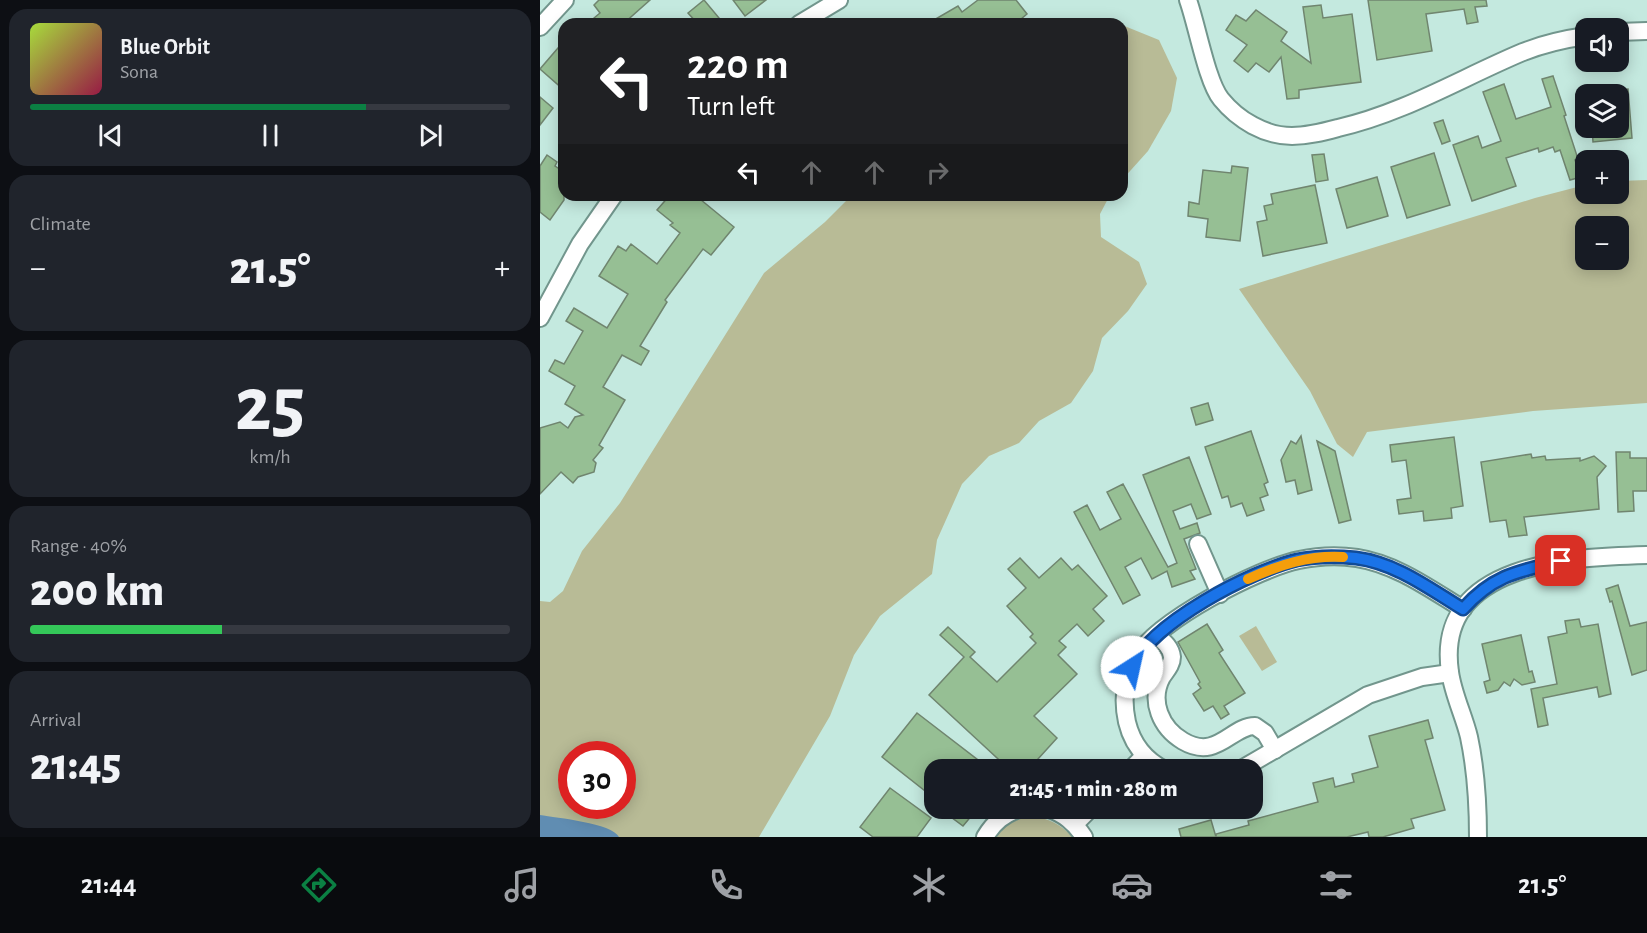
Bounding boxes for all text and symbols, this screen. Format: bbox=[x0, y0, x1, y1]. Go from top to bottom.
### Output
map controls bbox=[1575, 18, 1629, 270]
button: sound bbox=[1575, 18, 1629, 72]
text: Blue Orbit bbox=[120, 36, 210, 58]
icon: left bbox=[588, 42, 666, 120]
text: 220 m bbox=[687, 44, 789, 86]
text: Sona bbox=[120, 62, 158, 82]
button: layers bbox=[1575, 84, 1629, 138]
text: Turn left bbox=[687, 93, 775, 120]
icon: previous bbox=[94, 119, 127, 152]
icon: pause bbox=[254, 119, 287, 152]
icon: next bbox=[414, 119, 447, 152]
button: + bbox=[1575, 150, 1629, 204]
icon: left bbox=[732, 156, 765, 189]
icon: ahead bbox=[795, 156, 828, 189]
icon: ahead bbox=[858, 156, 891, 189]
icon: right bbox=[921, 156, 954, 189]
text: Climate bbox=[30, 214, 91, 234]
button: − bbox=[1575, 216, 1629, 270]
text: 21.5° bbox=[229, 247, 311, 292]
text: − bbox=[30, 252, 46, 285]
text: + bbox=[494, 252, 510, 285]
text: 25 bbox=[235, 367, 305, 445]
text: km/h bbox=[249, 447, 291, 467]
pin bbox=[1535, 535, 1586, 586]
text: Range · 40% bbox=[30, 536, 127, 556]
icon: arrive bbox=[1544, 544, 1577, 577]
text: 200 km bbox=[30, 569, 164, 614]
position arrow bbox=[1100, 635, 1164, 699]
text: Arrival bbox=[30, 710, 81, 730]
speed limit sign: 30 bbox=[558, 741, 636, 819]
text: 21:45 bbox=[30, 743, 121, 788]
text: 21:45 · 1 min · 280 m bbox=[1009, 778, 1178, 800]
icon: directions bbox=[298, 864, 340, 906]
icon: music bbox=[501, 864, 543, 906]
icon: phone bbox=[705, 864, 747, 906]
icon: climate bbox=[908, 864, 950, 906]
icon: car bbox=[1111, 864, 1153, 906]
icon: filters bbox=[1315, 864, 1357, 906]
text: 21:44 bbox=[81, 871, 136, 898]
text: 21.5° bbox=[1518, 871, 1566, 898]

